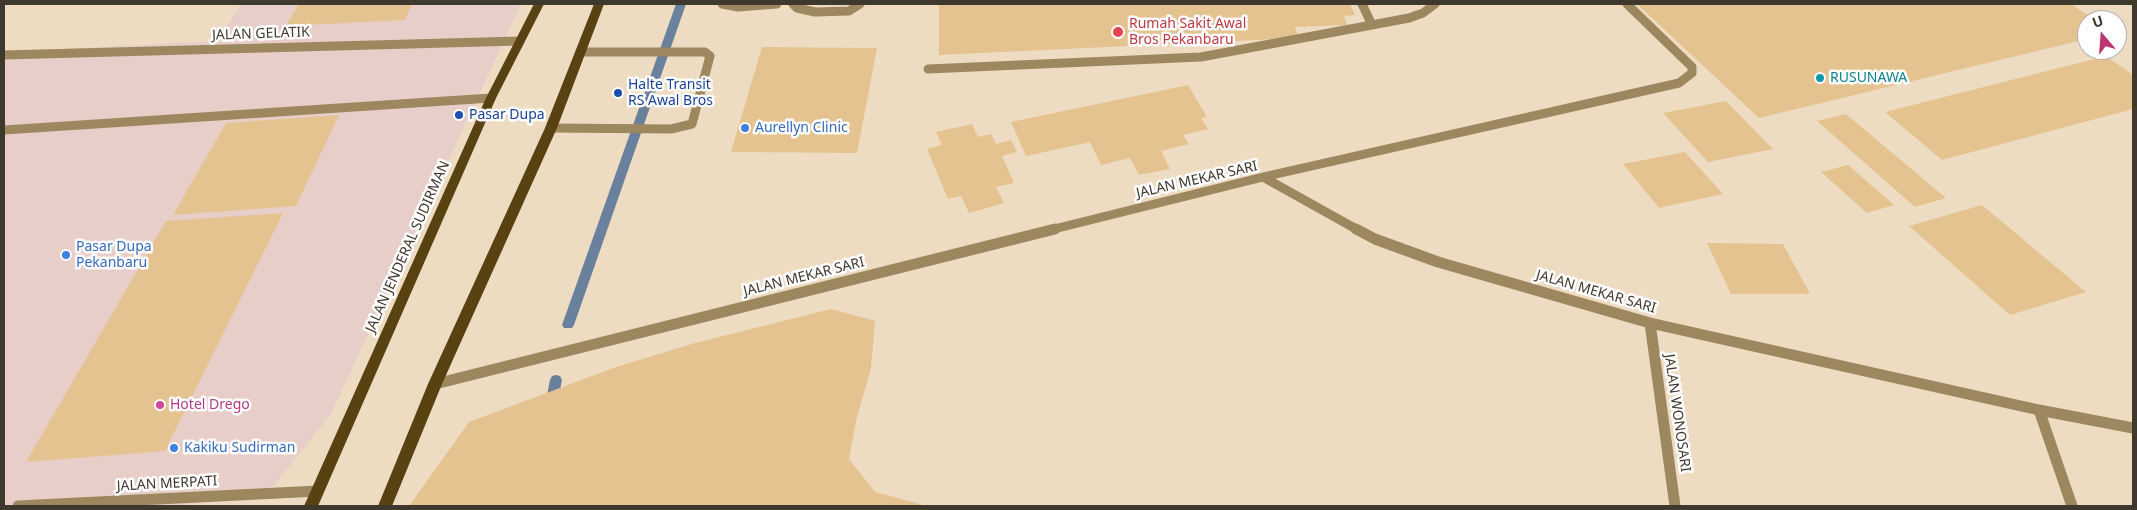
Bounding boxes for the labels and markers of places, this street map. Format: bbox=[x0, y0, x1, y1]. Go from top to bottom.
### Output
place label: Rumah Sakit Awal Bros Pekanbaru bbox=[1129, 16, 1246, 48]
marker: Rumah Sakit Awal Bros Pekanbaru bbox=[1111, 25, 1125, 39]
place label: RUSUNAWA bbox=[1830, 70, 1907, 86]
marker: RUSUNAWA bbox=[1814, 72, 1826, 84]
place label: Halte Transit RS Awal Bros bbox=[628, 77, 713, 110]
marker: Halte Transit RS Awal Bros bbox=[612, 87, 624, 99]
place label: Pasar Dupa bbox=[469, 107, 545, 123]
marker: Pasar Dupa bbox=[453, 109, 465, 121]
place label: Aurellyn Clinic bbox=[755, 120, 848, 136]
marker: Aurellyn Clinic bbox=[739, 122, 751, 134]
place label: Pasar Dupa Pekanbaru bbox=[76, 239, 152, 272]
marker: Pasar Dupa Pekanbaru bbox=[60, 249, 72, 261]
place label: Hotel Drego bbox=[170, 397, 250, 413]
marker: Hotel Drego bbox=[154, 399, 166, 411]
place label: Kakiku Sudirman bbox=[184, 440, 295, 456]
marker: Kakiku Sudirman bbox=[168, 442, 180, 454]

